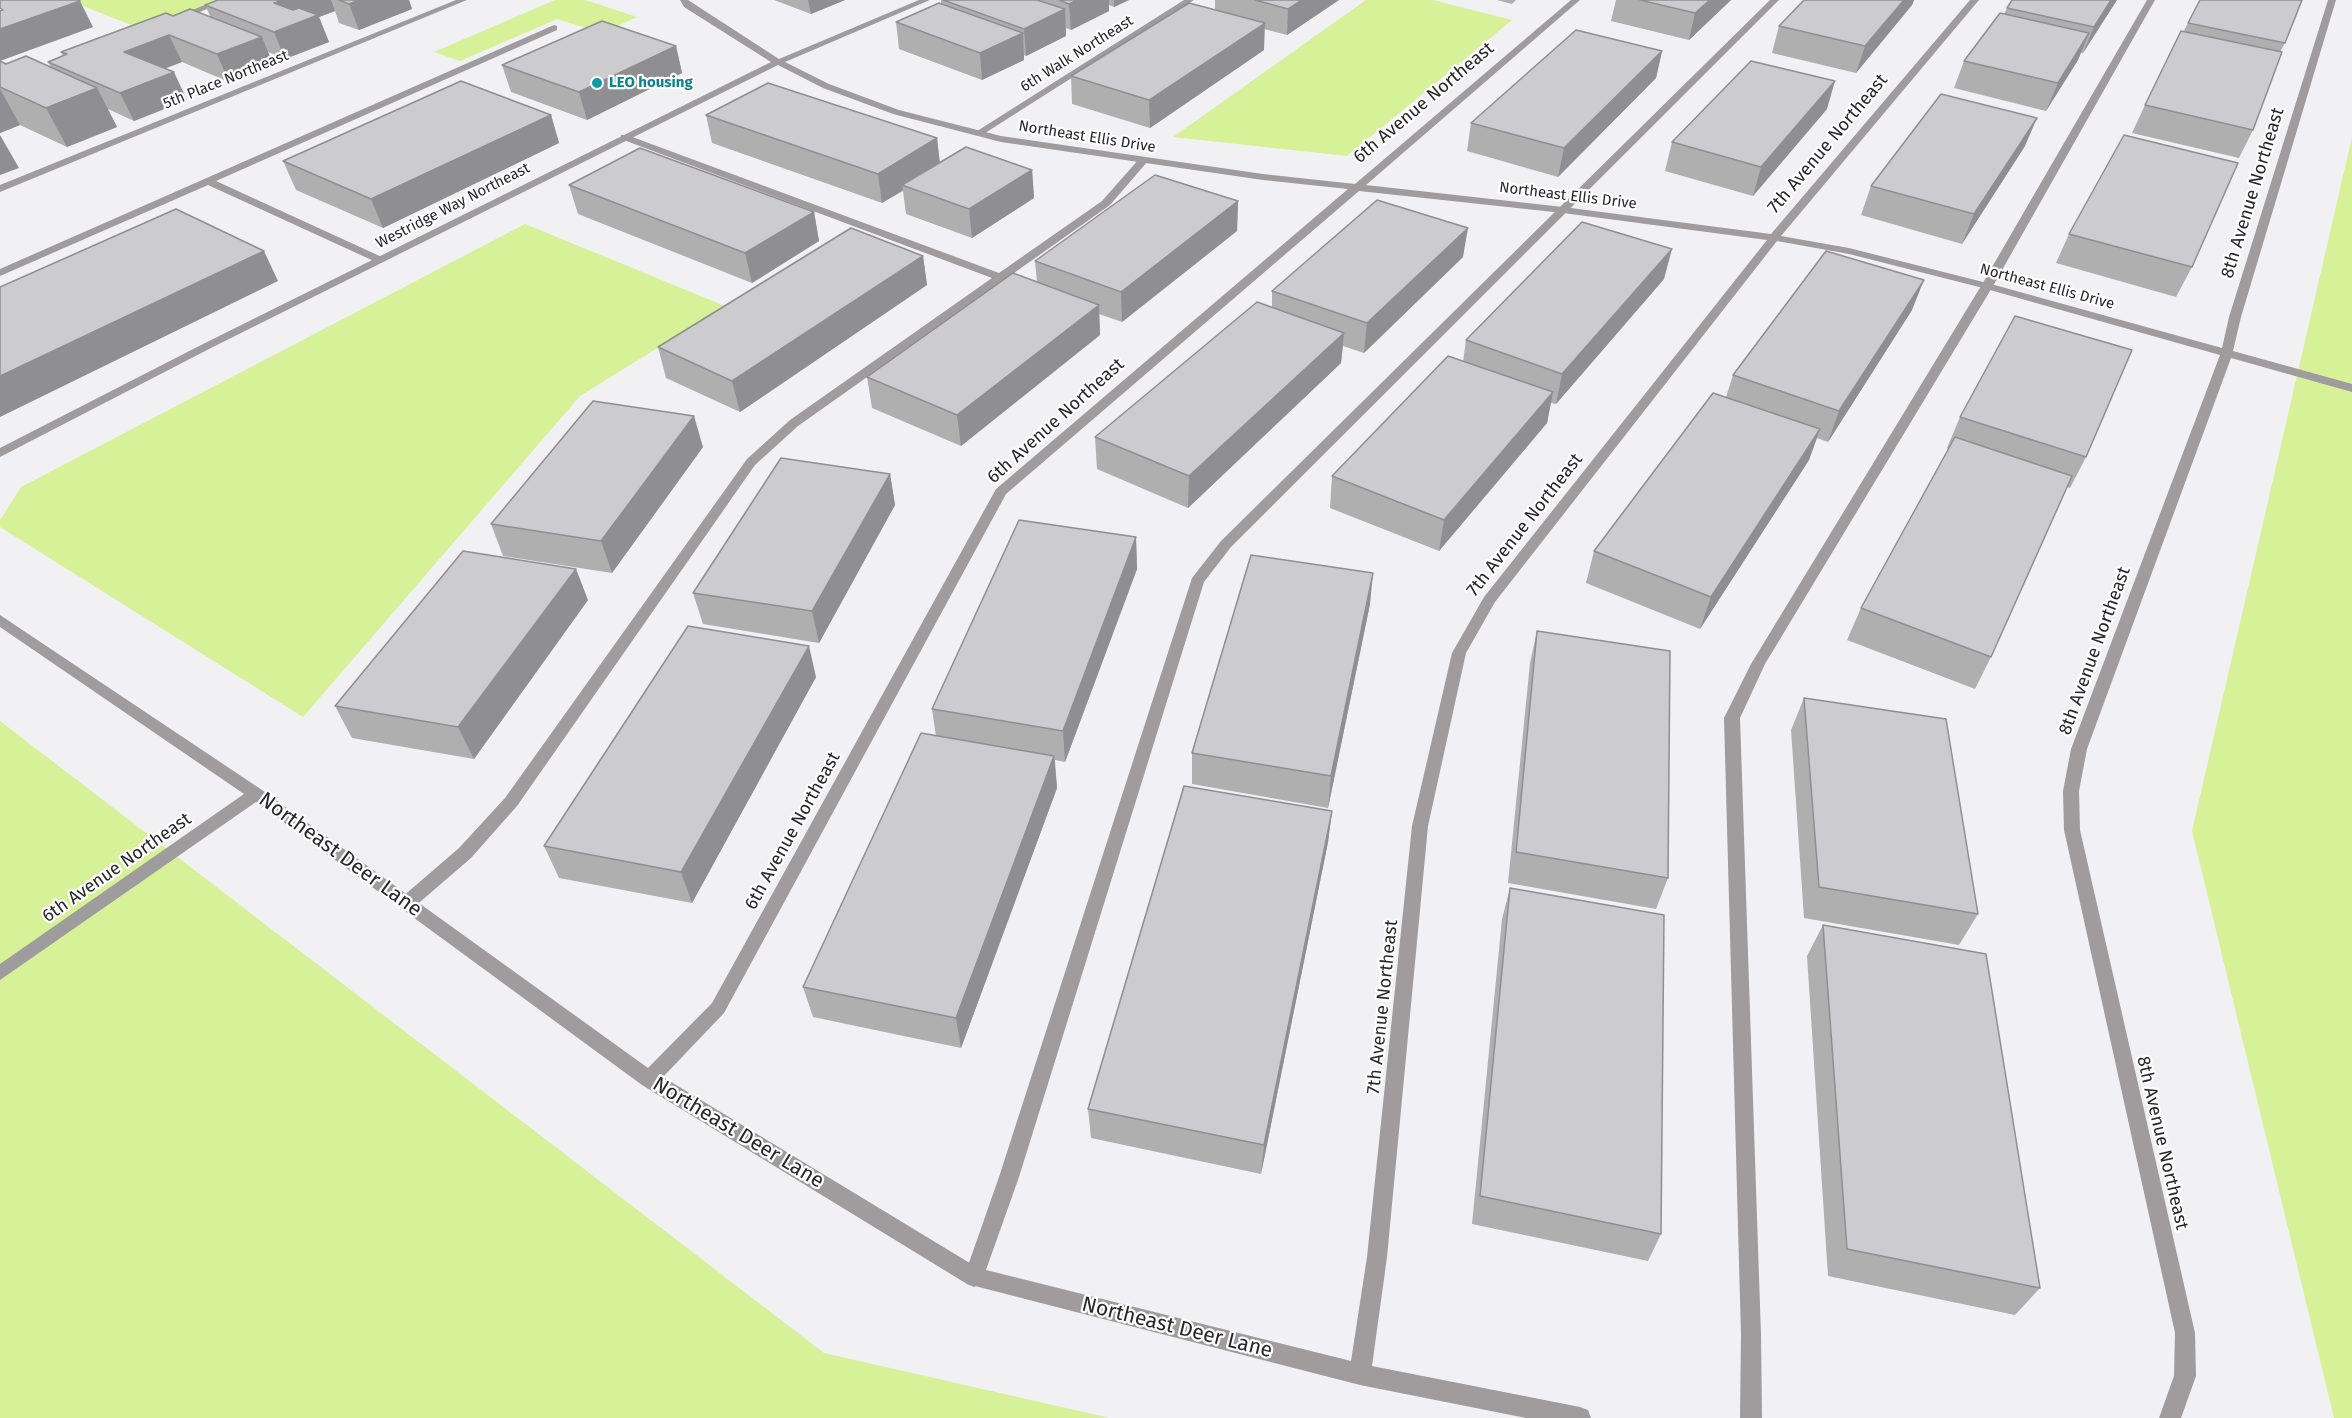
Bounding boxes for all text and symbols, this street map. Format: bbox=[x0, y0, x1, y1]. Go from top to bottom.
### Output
street label: 6th Walk Northeast bbox=[1017, 12, 1137, 96]
street label: 6th Avenue Northeast bbox=[1349, 38, 1499, 168]
street label: 5th Place Northeast bbox=[161, 47, 291, 113]
street label: 7th Avenue Northeast bbox=[1763, 70, 1893, 218]
place label: LEO housing bbox=[609, 74, 693, 92]
marker: LEO housing bbox=[590, 76, 604, 90]
street label: 8th Avenue Northeast bbox=[2217, 105, 2289, 281]
street label: Northeast Ellis Drive bbox=[1017, 117, 1157, 157]
street label: Westridge Way Northeast bbox=[373, 159, 533, 253]
street label: Northeast Ellis Drive bbox=[1498, 179, 1638, 213]
street label: Northeast Ellis Drive bbox=[1978, 260, 2116, 314]
street label: 6th Avenue Northeast bbox=[983, 354, 1129, 488]
street label: 7th Avenue Northeast bbox=[1463, 449, 1587, 601]
street label: 8th Avenue Northeast bbox=[2055, 564, 2135, 738]
street label: 6th Avenue Northeast bbox=[741, 748, 845, 914]
street label: Northeast Deer Lane bbox=[254, 787, 426, 923]
street label: 6th Avenue Northeast bbox=[38, 808, 196, 928]
street label: 7th Avenue Northeast bbox=[1363, 919, 1403, 1095]
street label: 8th Avenue Northeast bbox=[2132, 1054, 2192, 1232]
street label: Northeast Deer Lane bbox=[648, 1072, 828, 1194]
street label: Northeast Deer Lane bbox=[1079, 1292, 1275, 1364]

